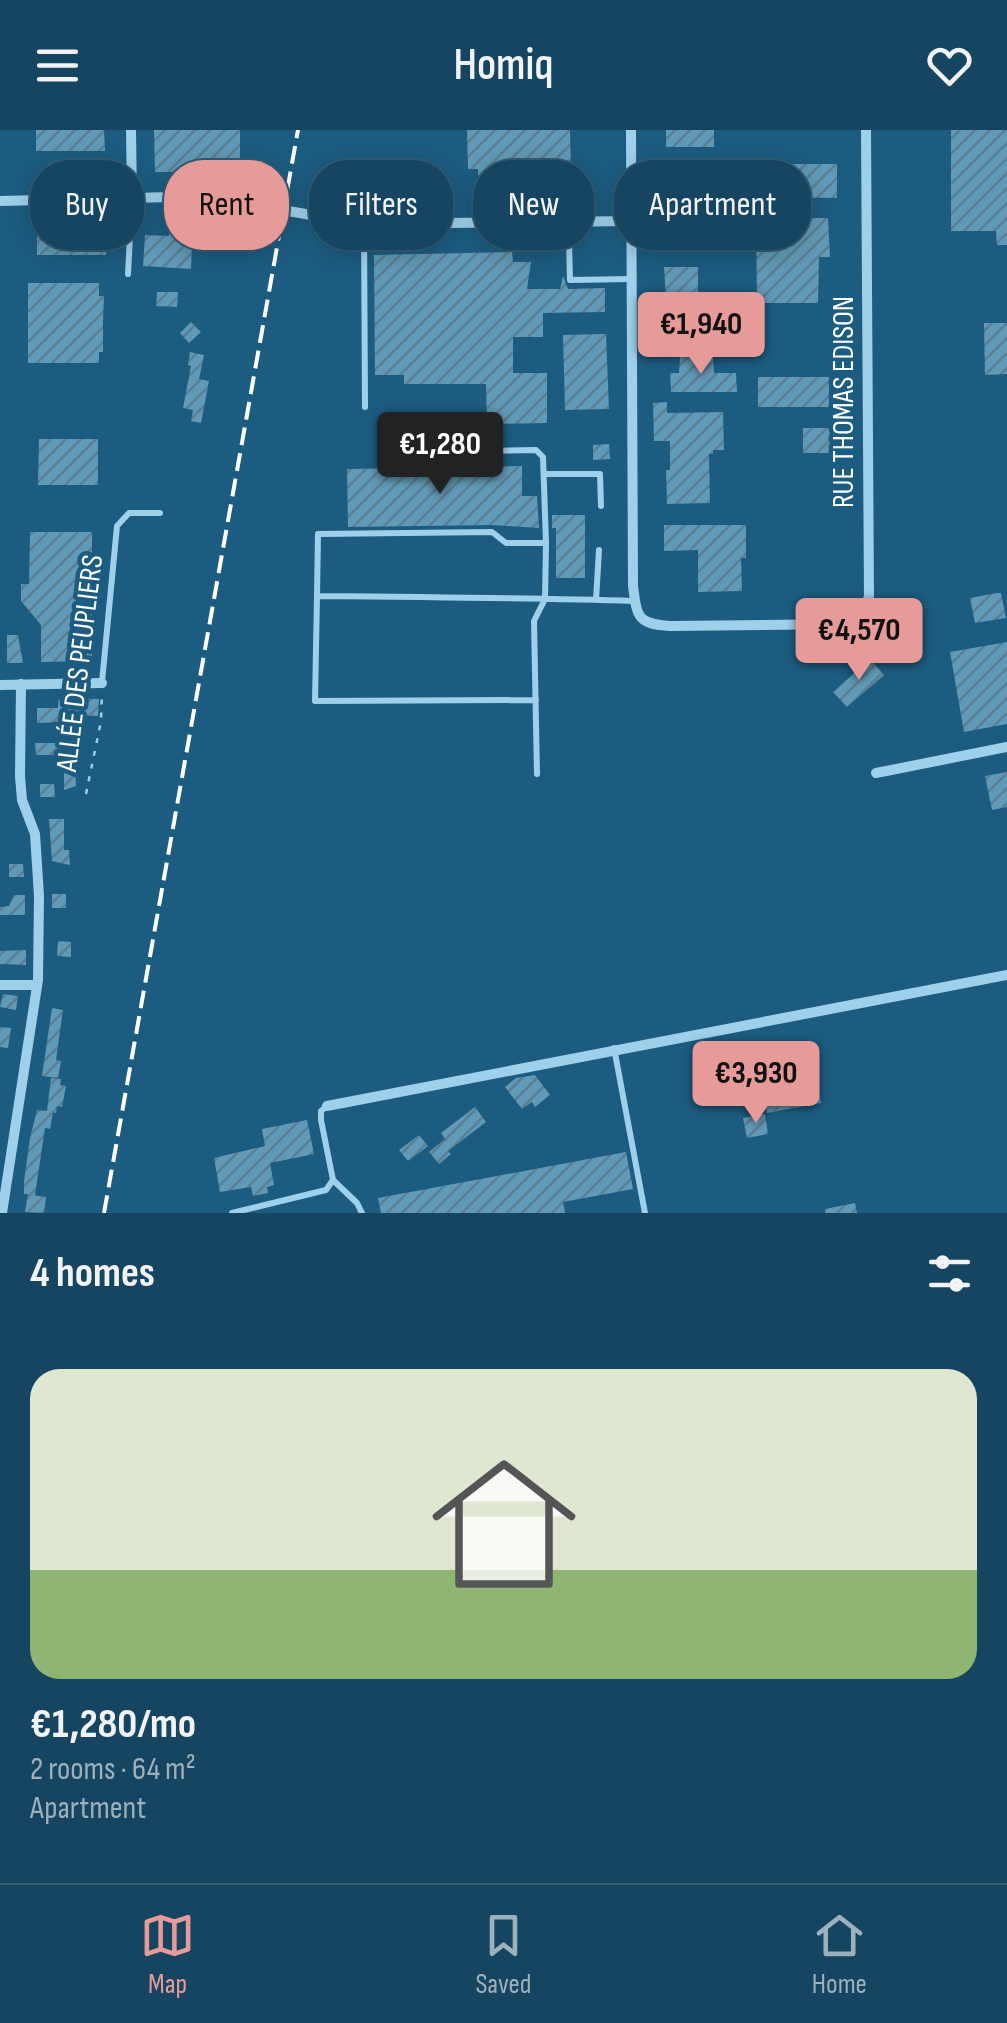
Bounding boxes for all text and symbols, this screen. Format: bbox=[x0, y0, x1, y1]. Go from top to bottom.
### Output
icon: menu bbox=[30, 38, 85, 93]
text: Homiq bbox=[453, 38, 554, 93]
icon: heart bbox=[922, 38, 977, 93]
chip: Buy bbox=[30, 160, 144, 250]
chip: Rent bbox=[164, 160, 289, 250]
chip: Filters bbox=[309, 160, 453, 250]
chip: New bbox=[473, 160, 594, 250]
chip: Apartment bbox=[614, 160, 811, 250]
pin: €1,940 bbox=[620, 292, 782, 377]
street label: RUE THOMAS EDISON bbox=[826, 296, 862, 508]
text: €1,940 bbox=[660, 305, 742, 344]
pin: €1,280 bbox=[359, 412, 521, 497]
text: €1,280 bbox=[399, 425, 481, 464]
street label: ALLÉE DES PEUPLIERS bbox=[49, 553, 111, 775]
pin: €4,570 bbox=[778, 598, 940, 683]
text: €4,570 bbox=[818, 611, 900, 650]
pin: €3,930 bbox=[675, 1041, 837, 1126]
text: €3,930 bbox=[715, 1054, 798, 1093]
icon: filters bbox=[922, 1246, 977, 1301]
text: 4 homes bbox=[30, 1248, 155, 1299]
icon: home bbox=[414, 1434, 594, 1614]
text: €1,280/mo bbox=[30, 1699, 196, 1750]
text: 2 rooms · 64 m² bbox=[30, 1750, 196, 1789]
text: Apartment bbox=[30, 1789, 146, 1828]
tab: Map bbox=[140, 1908, 195, 2001]
tab: Saved bbox=[475, 1908, 532, 2001]
tab: Home bbox=[812, 1908, 867, 2001]

